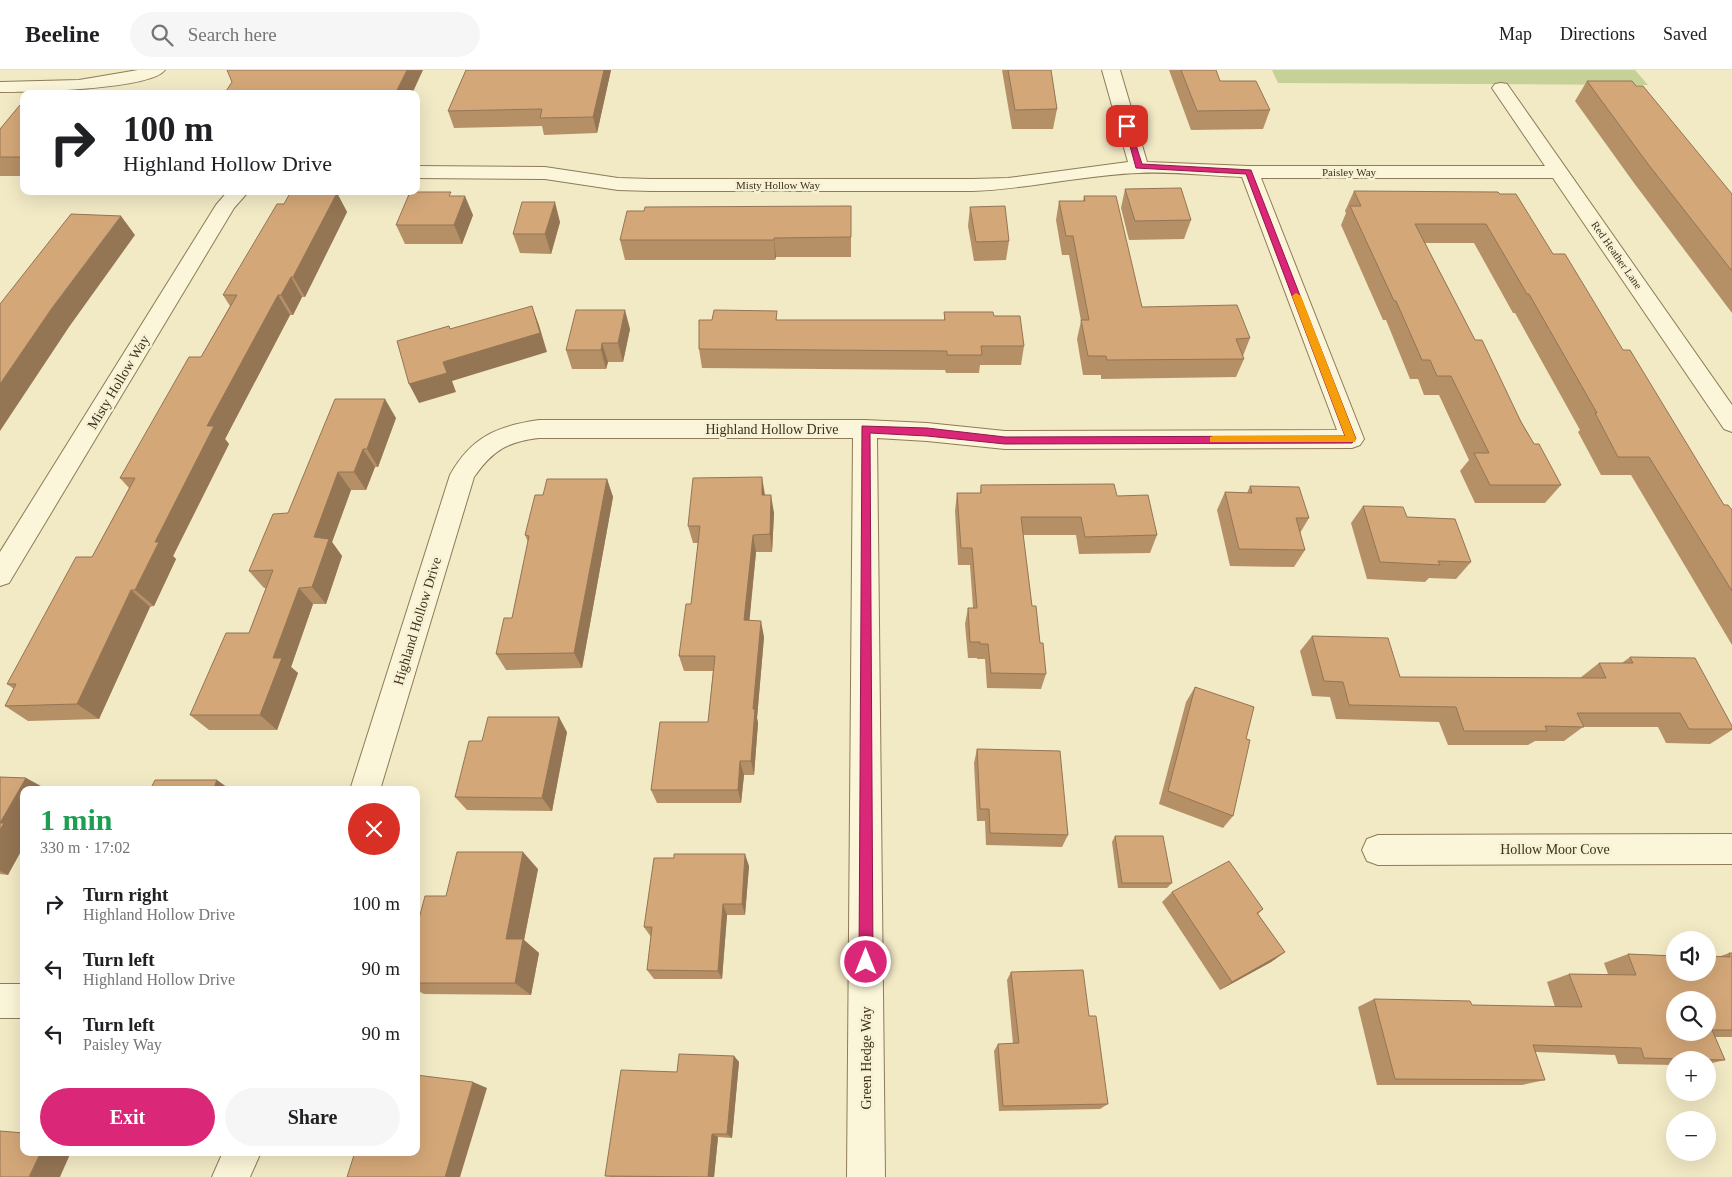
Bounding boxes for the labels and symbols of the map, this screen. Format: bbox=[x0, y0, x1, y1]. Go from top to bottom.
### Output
pin bbox=[1106, 105, 1148, 147]
street label: Paisley Way bbox=[1322, 166, 1377, 178]
street label: Misty Hollow Way bbox=[736, 179, 820, 191]
street label: Red Heather Lane bbox=[1589, 219, 1645, 291]
street label: Misty Hollow Way bbox=[85, 333, 152, 432]
street label: Highland Hollow Drive bbox=[706, 422, 838, 437]
street label: Highland Hollow Drive bbox=[391, 555, 444, 687]
street label: Hollow Moor Cove bbox=[1500, 842, 1610, 857]
position arrow bbox=[839, 935, 891, 987]
street label: Green Hedge Way bbox=[859, 1007, 874, 1109]

